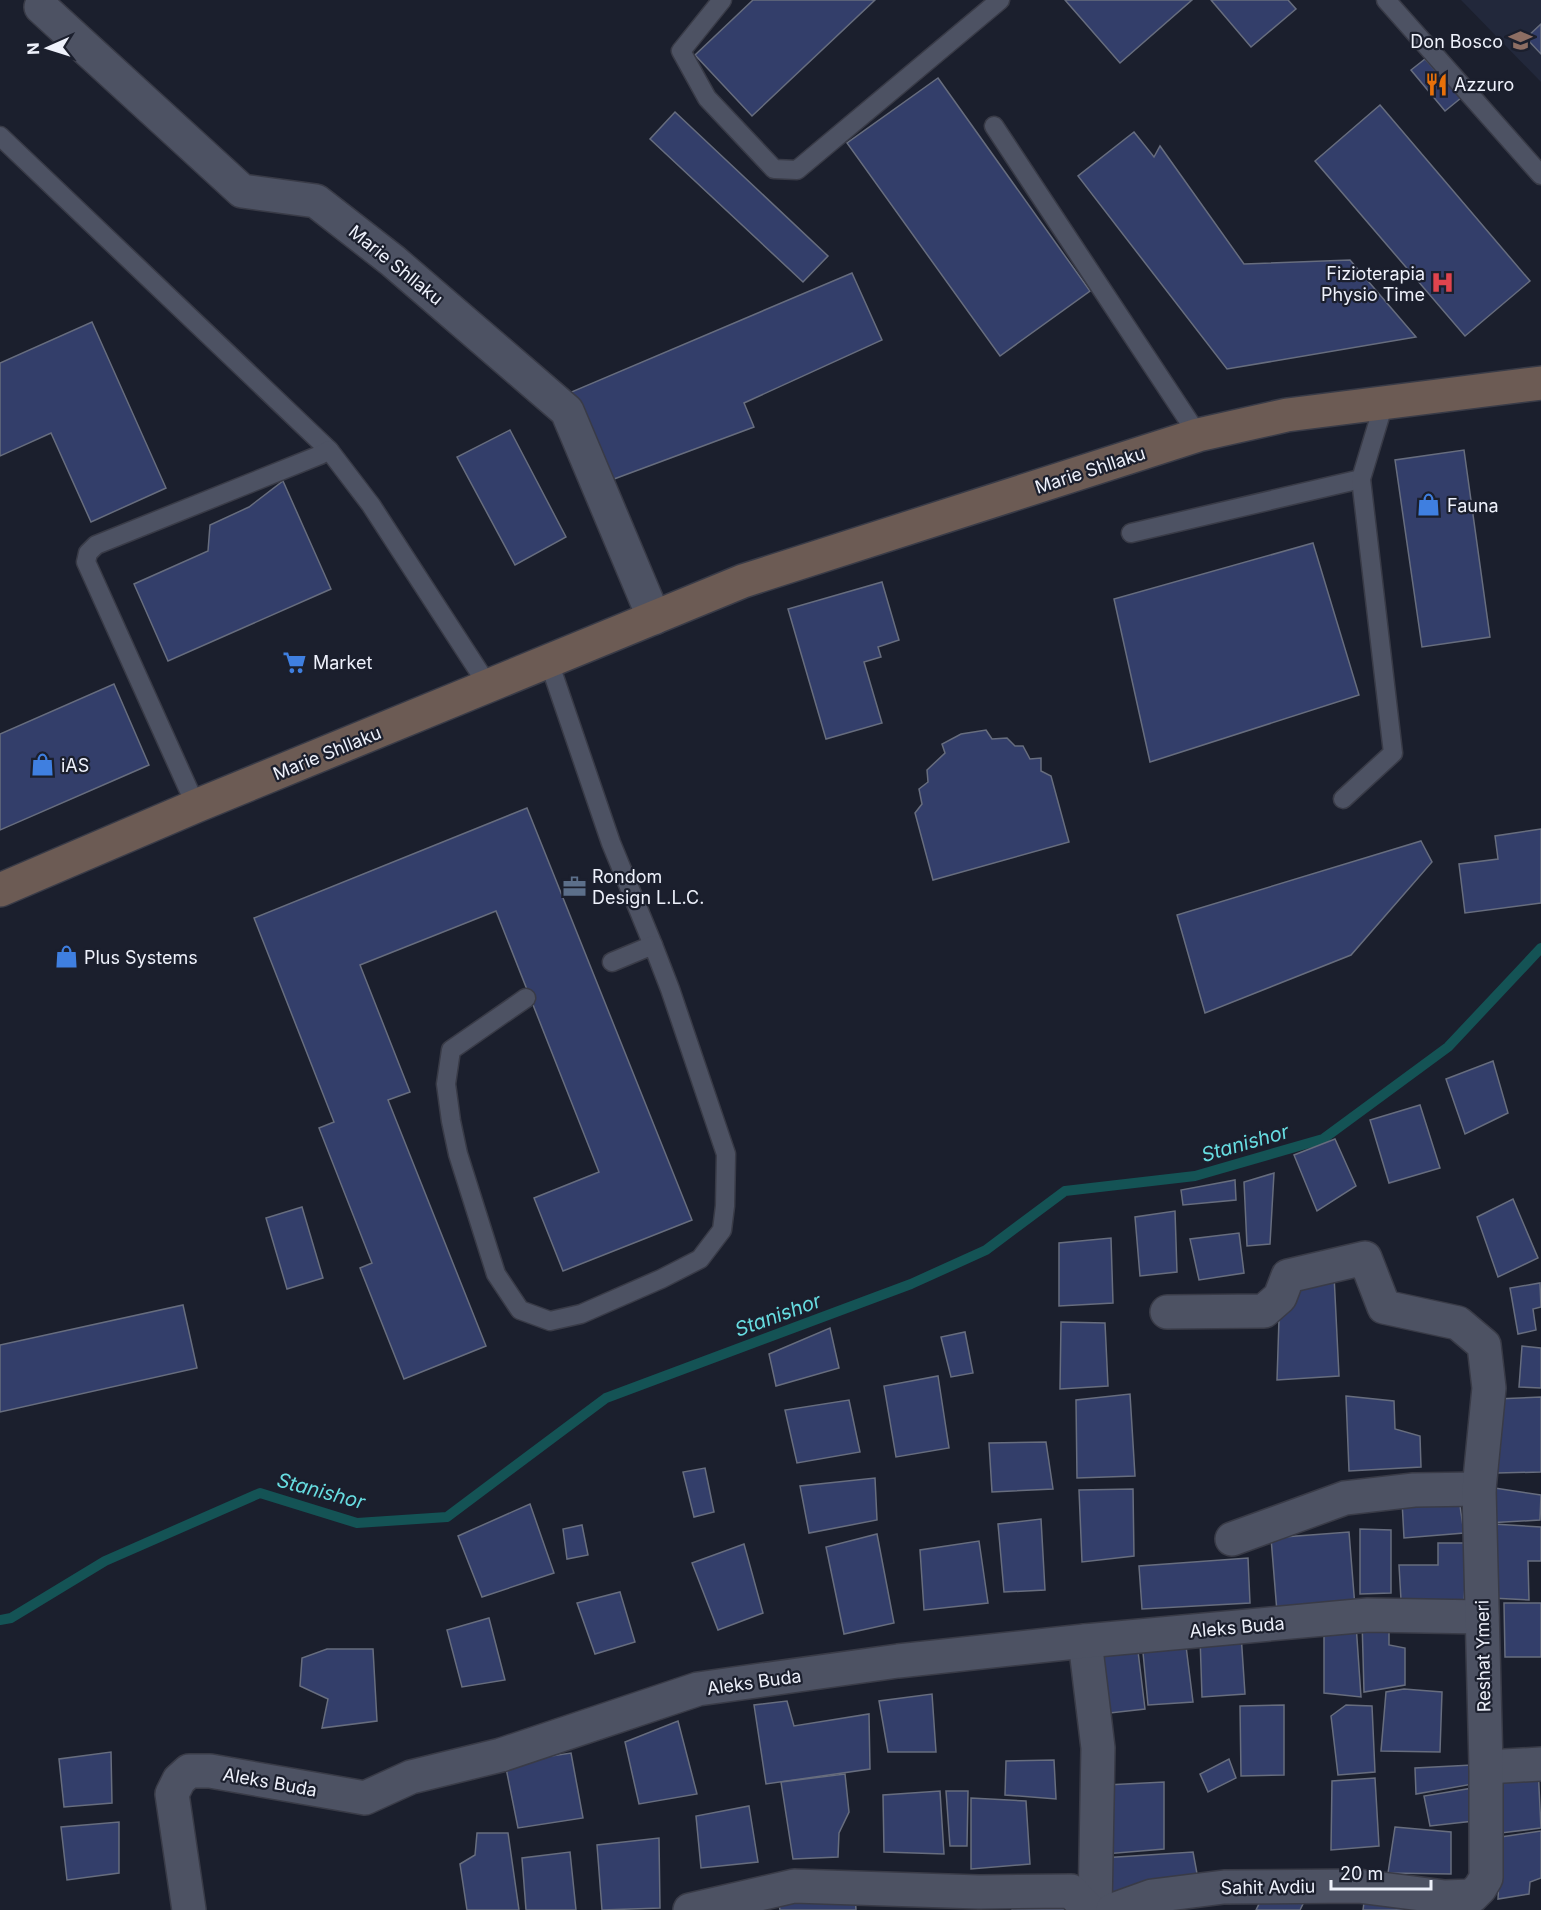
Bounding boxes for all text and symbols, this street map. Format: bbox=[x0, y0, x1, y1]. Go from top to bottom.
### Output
north arrow bbox=[18, 18, 78, 78]
school or university icon: Don Bosco bbox=[1508, 28, 1534, 54]
place label: Don Bosco bbox=[1410, 31, 1503, 52]
text: N bbox=[23, 42, 43, 55]
restaurant icon: Azzuro bbox=[1423, 71, 1449, 97]
place label: Azzuro bbox=[1454, 74, 1514, 95]
street label: Marie Shllaku bbox=[345, 221, 447, 309]
place label: Fizioterapia Physio Time bbox=[1321, 263, 1425, 305]
hospital icon: Fizioterapia Physio Time bbox=[1430, 270, 1456, 296]
street label: Marie Shllaku bbox=[1032, 442, 1148, 498]
shop icon: Fauna bbox=[1416, 492, 1442, 518]
place label: Fauna bbox=[1447, 495, 1499, 516]
supermarket icon: Market bbox=[282, 649, 308, 675]
place label: Market bbox=[313, 652, 372, 673]
street label: Marie Shllaku bbox=[270, 722, 384, 784]
shop icon: iAS bbox=[30, 752, 56, 778]
place label: iAS bbox=[61, 755, 89, 776]
place label: Rondom Design L.L.C. bbox=[592, 866, 704, 908]
office icon: Rondom Design L.L.C. bbox=[561, 873, 587, 899]
shop icon: Plus Systems bbox=[53, 944, 79, 970]
place label: Plus Systems bbox=[84, 947, 198, 968]
water label: Stanishor bbox=[1198, 1119, 1292, 1167]
water label: Stanishor bbox=[732, 1288, 825, 1342]
water label: Stanishor bbox=[274, 1468, 368, 1514]
street label: Reshat Ymeri bbox=[1472, 1600, 1494, 1712]
street label: Aleks Buda bbox=[1189, 1612, 1285, 1642]
street label: Aleks Buda bbox=[705, 1665, 803, 1699]
street label: Aleks Buda bbox=[221, 1763, 319, 1801]
scale bar bbox=[1331, 1853, 1432, 1891]
text: 20 m bbox=[1340, 1863, 1383, 1884]
street label: Sahit Avdiu bbox=[1221, 1876, 1315, 1898]

